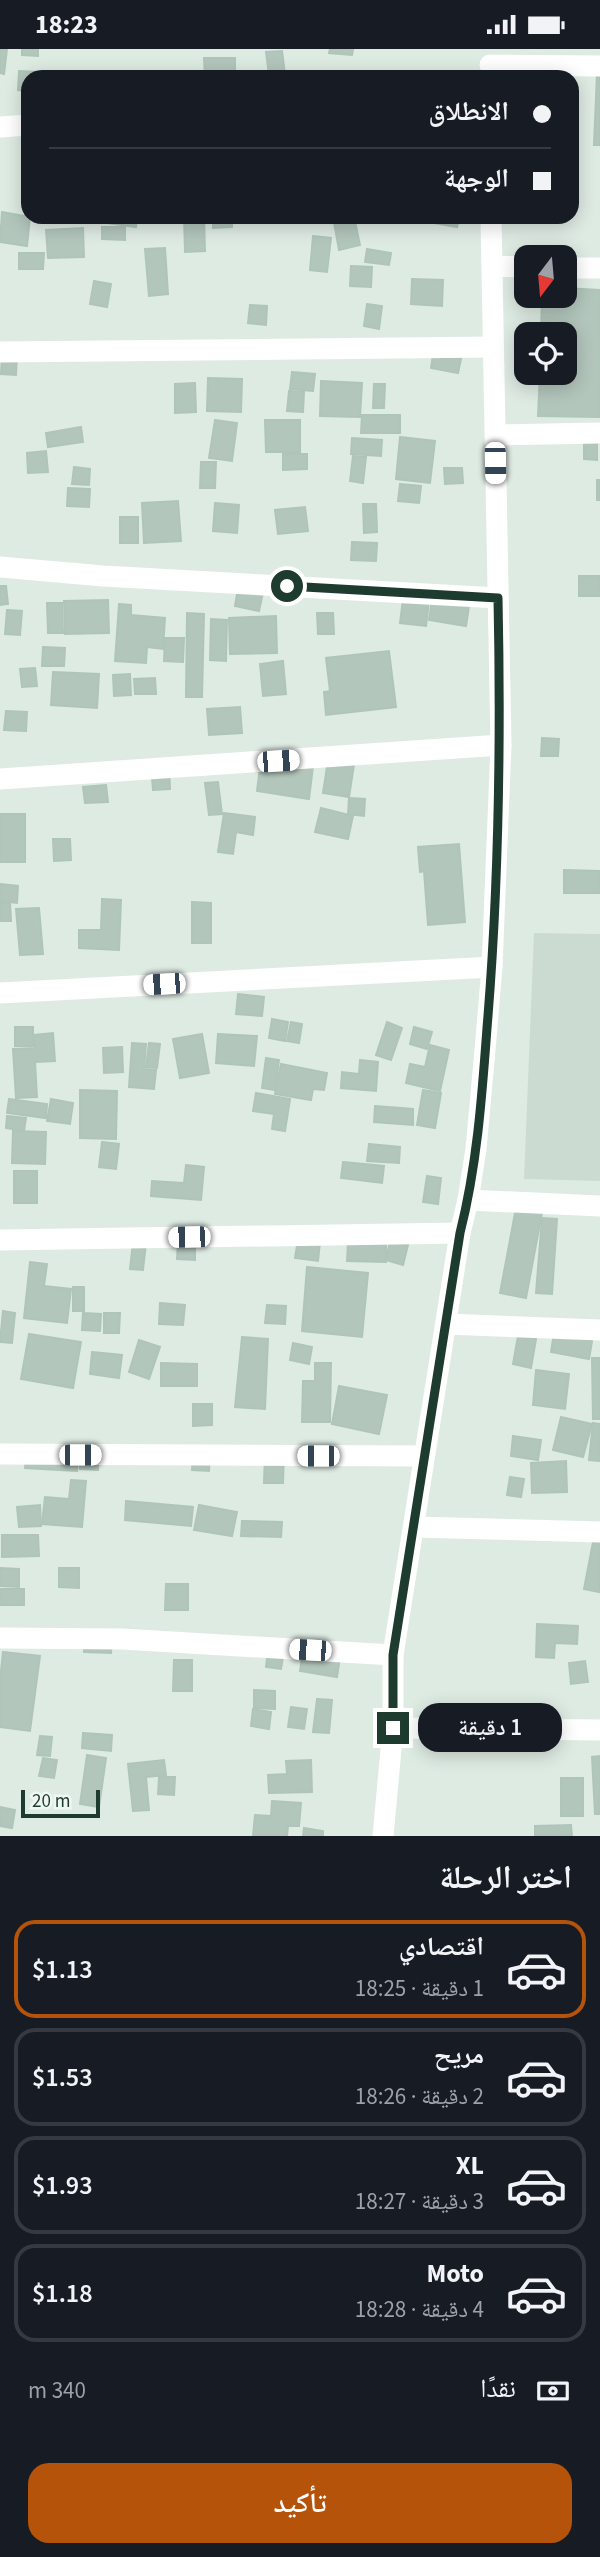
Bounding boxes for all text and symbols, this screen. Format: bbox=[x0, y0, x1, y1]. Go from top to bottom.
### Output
text: 18:23 bbox=[35, 6, 98, 43]
text: الانطلاق bbox=[429, 93, 509, 130]
text: الوجهة bbox=[444, 160, 509, 197]
north arrow bbox=[514, 245, 578, 308]
map controls bbox=[514, 245, 577, 385]
button: locate bbox=[514, 322, 577, 385]
car bbox=[485, 442, 506, 484]
route start bbox=[271, 570, 303, 602]
car bbox=[257, 749, 300, 773]
car bbox=[143, 972, 186, 996]
car bbox=[168, 1226, 211, 1248]
car bbox=[60, 1445, 102, 1466]
car bbox=[298, 1446, 340, 1467]
car bbox=[289, 1638, 332, 1662]
callout: 1 دقيقة bbox=[418, 1703, 561, 1753]
text: 1 دقيقة bbox=[458, 1711, 522, 1744]
route end bbox=[377, 1712, 409, 1744]
scale bar bbox=[21, 1787, 100, 1819]
text: 20 m bbox=[32, 1788, 70, 1815]
text: اختر الرحلة bbox=[439, 1855, 572, 1901]
text: اقتصادي bbox=[399, 1928, 484, 1965]
icon: car bbox=[505, 1938, 568, 2001]
text: $1.13 bbox=[32, 1951, 93, 1988]
text: 1 دقيقة · 18:25 bbox=[355, 1972, 484, 2005]
text: مريح bbox=[434, 2036, 484, 2073]
icon: car bbox=[505, 2046, 568, 2109]
text: $1.53 bbox=[32, 2059, 93, 2096]
text: 2 دقيقة · 18:26 bbox=[355, 2080, 484, 2113]
text: XL bbox=[456, 2147, 484, 2184]
icon: car bbox=[505, 2154, 568, 2217]
text: $1.93 bbox=[32, 2167, 93, 2204]
text: 3 دقيقة · 18:27 bbox=[355, 2185, 484, 2218]
text: Moto bbox=[427, 2255, 484, 2292]
icon: car bbox=[505, 2262, 568, 2325]
text: $1.18 bbox=[32, 2275, 93, 2312]
text: 4 دقيقة · 18:28 bbox=[355, 2293, 484, 2326]
text: نقدًا bbox=[480, 2370, 516, 2407]
icon: cash bbox=[534, 2372, 572, 2410]
text: 340 m bbox=[28, 2374, 86, 2407]
button: تأكيد bbox=[28, 2463, 572, 2543]

